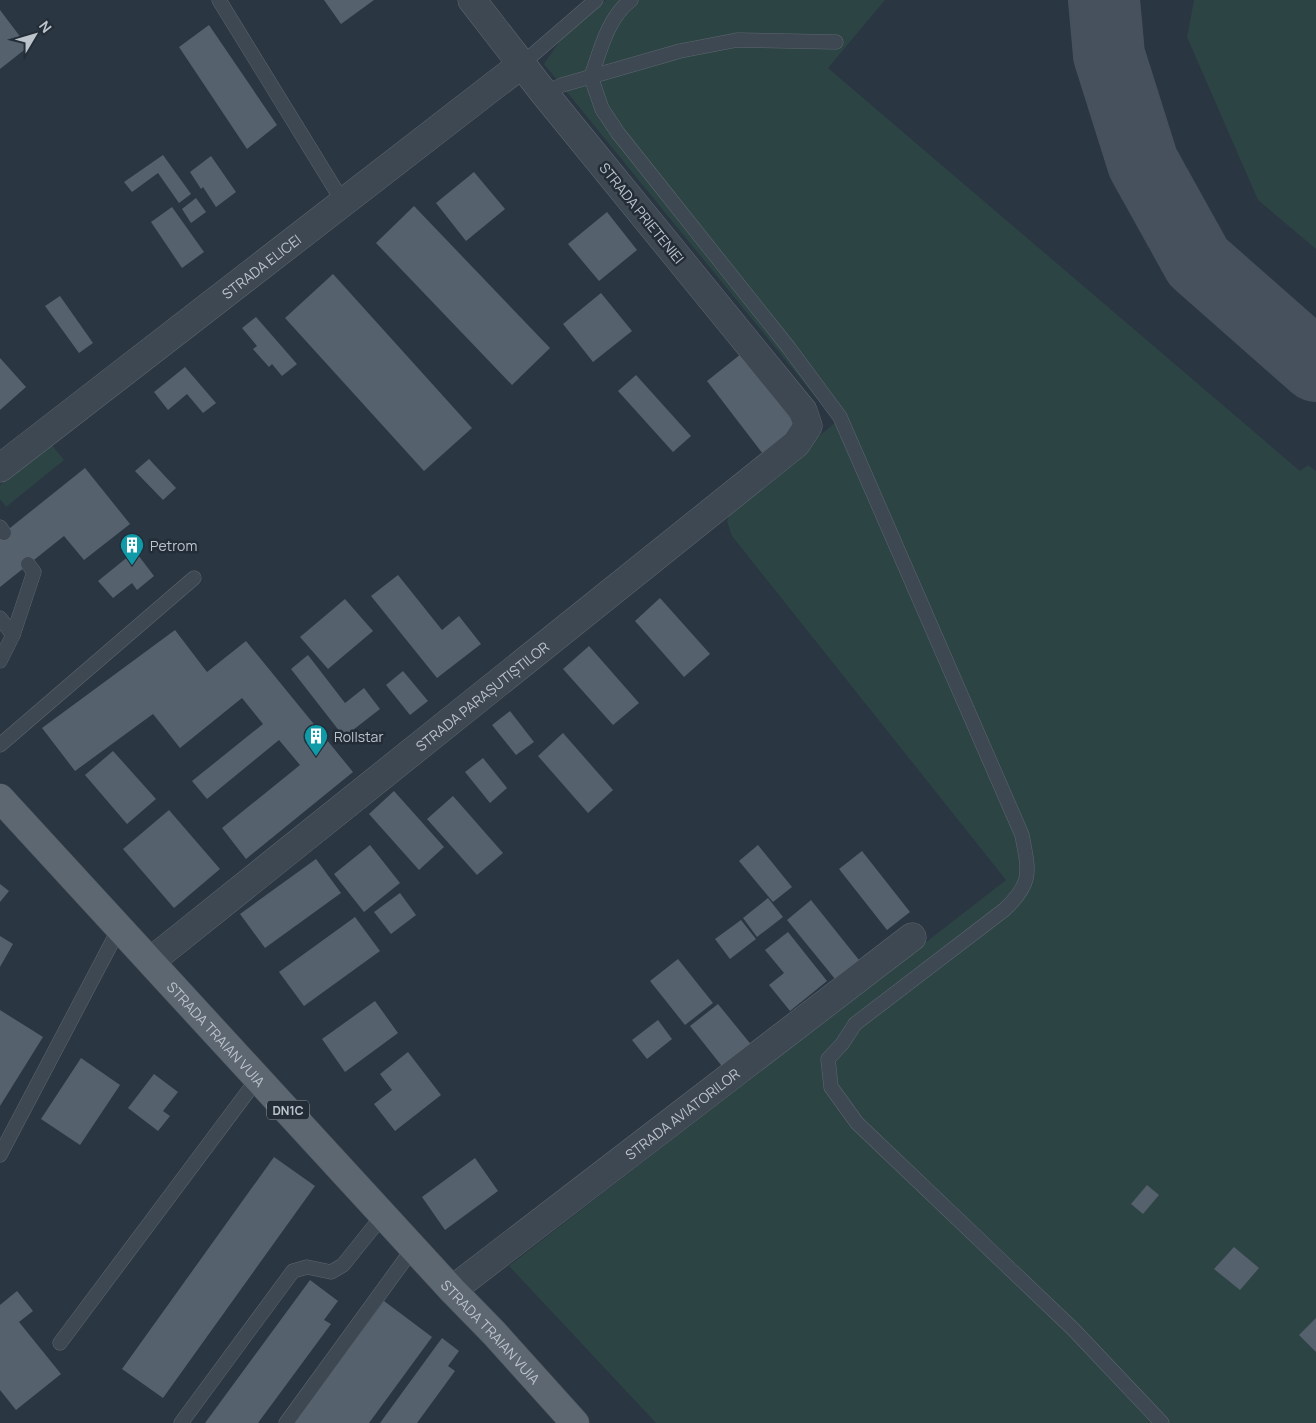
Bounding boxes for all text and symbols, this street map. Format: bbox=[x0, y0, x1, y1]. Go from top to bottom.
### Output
north arrow bbox=[10, 10, 60, 60]
text: N bbox=[35, 17, 56, 37]
street label: STRADA PRIETENIEI bbox=[595, 159, 689, 267]
street label: STRADA ELICEI bbox=[217, 229, 304, 303]
building icon: Petrom bbox=[119, 532, 145, 566]
place label: Petrom bbox=[150, 536, 197, 555]
street label: STRADA PARAȘUTIȘTILOR bbox=[411, 636, 553, 755]
building icon: Rollstar bbox=[303, 723, 329, 757]
place label: Rollstar bbox=[334, 727, 383, 746]
street label: STRADA TRAIAN VUIA bbox=[163, 977, 270, 1090]
street label: STRADA AVIATORILOR bbox=[621, 1063, 743, 1163]
road number: DN1C bbox=[267, 1100, 309, 1120]
street label: STRADA TRAIAN VUIA bbox=[437, 1275, 545, 1388]

